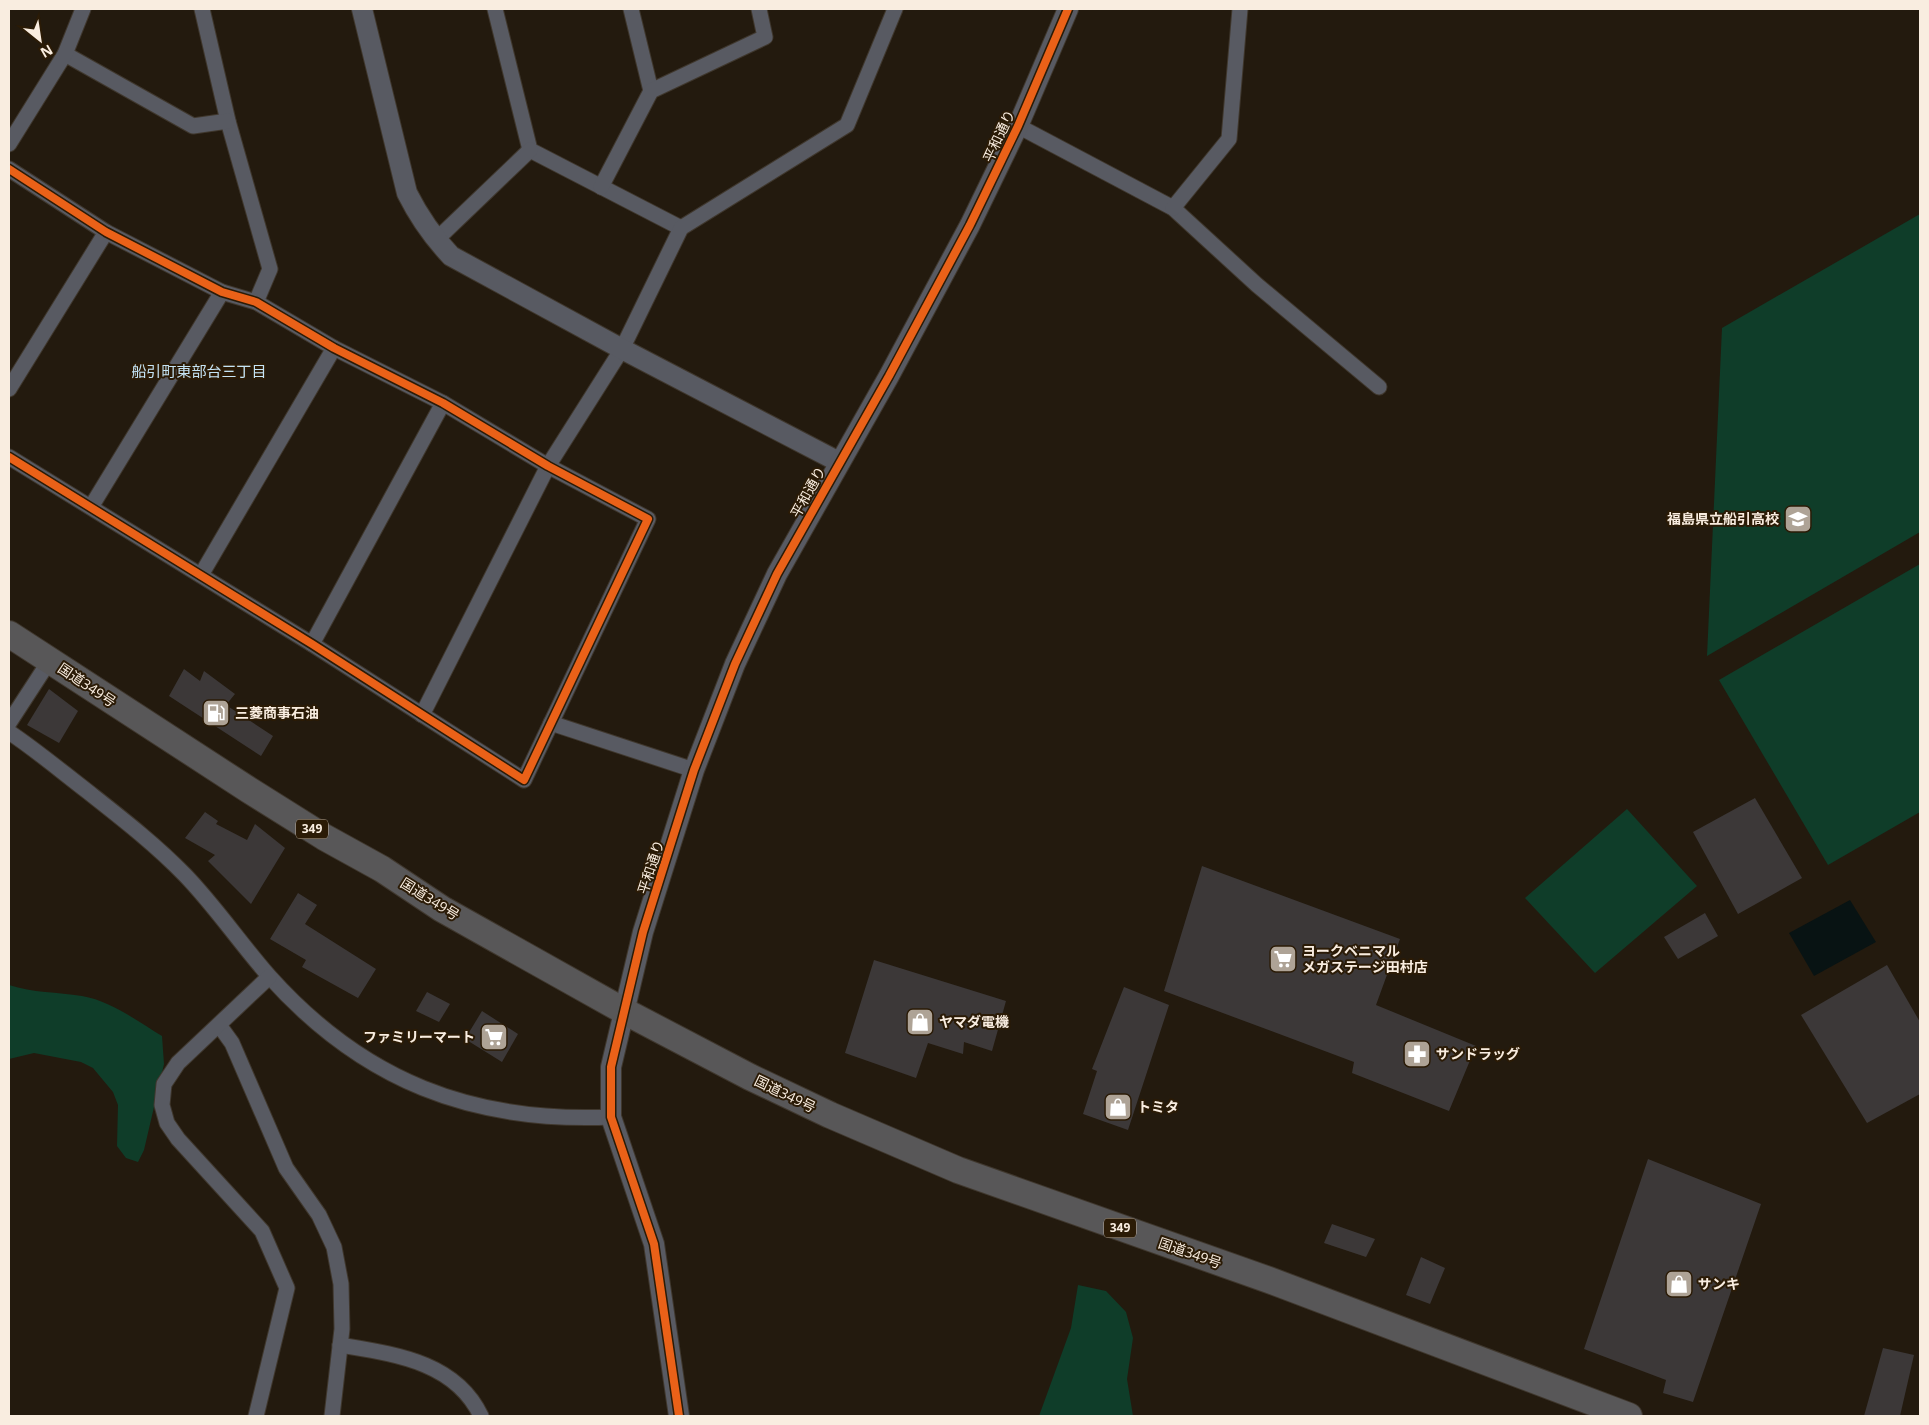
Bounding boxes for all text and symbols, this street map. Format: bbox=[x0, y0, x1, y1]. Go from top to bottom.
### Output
north arrow bbox=[15, 15, 65, 65]
text: N bbox=[37, 41, 56, 63]
street label: 平和通り bbox=[978, 106, 1019, 165]
district label: 船引町東部台三丁目 bbox=[131, 361, 267, 381]
street label: 平和通り bbox=[786, 463, 829, 521]
school or university icon: 福島県立船引高校 bbox=[1783, 504, 1813, 534]
place label: 福島県立船引高校 bbox=[1667, 509, 1779, 528]
street label: 国道349号 bbox=[55, 658, 120, 711]
fuel station icon: 三菱商事石油 bbox=[201, 698, 231, 728]
place label: 三菱商事石油 bbox=[235, 703, 319, 722]
road number: 349 bbox=[296, 820, 328, 839]
street label: 平和通り bbox=[633, 837, 668, 896]
street label: 国道349号 bbox=[397, 873, 463, 924]
place label: ヨークベニマル メガステージ田村店 bbox=[1302, 941, 1428, 976]
supermarket icon: ヨークベニマル メガステージ田村店 bbox=[1268, 944, 1298, 974]
shop icon: ヤマダ電機 bbox=[905, 1007, 935, 1037]
place label: ヤマダ電機 bbox=[939, 1012, 1009, 1031]
supermarket icon: ファミリーマート bbox=[479, 1022, 509, 1052]
place label: ファミリーマート bbox=[363, 1027, 475, 1046]
pharmacy icon: サンドラッグ bbox=[1402, 1039, 1432, 1069]
place label: サンドラッグ bbox=[1436, 1044, 1520, 1063]
street label: 国道349号 bbox=[751, 1071, 819, 1117]
shop icon: トミタ bbox=[1103, 1092, 1133, 1122]
place label: トミタ bbox=[1137, 1097, 1179, 1116]
road number: 349 bbox=[1104, 1218, 1136, 1238]
street label: 国道349号 bbox=[1156, 1233, 1224, 1272]
shop icon: サンキ bbox=[1664, 1269, 1694, 1299]
place label: サンキ bbox=[1698, 1274, 1740, 1293]

